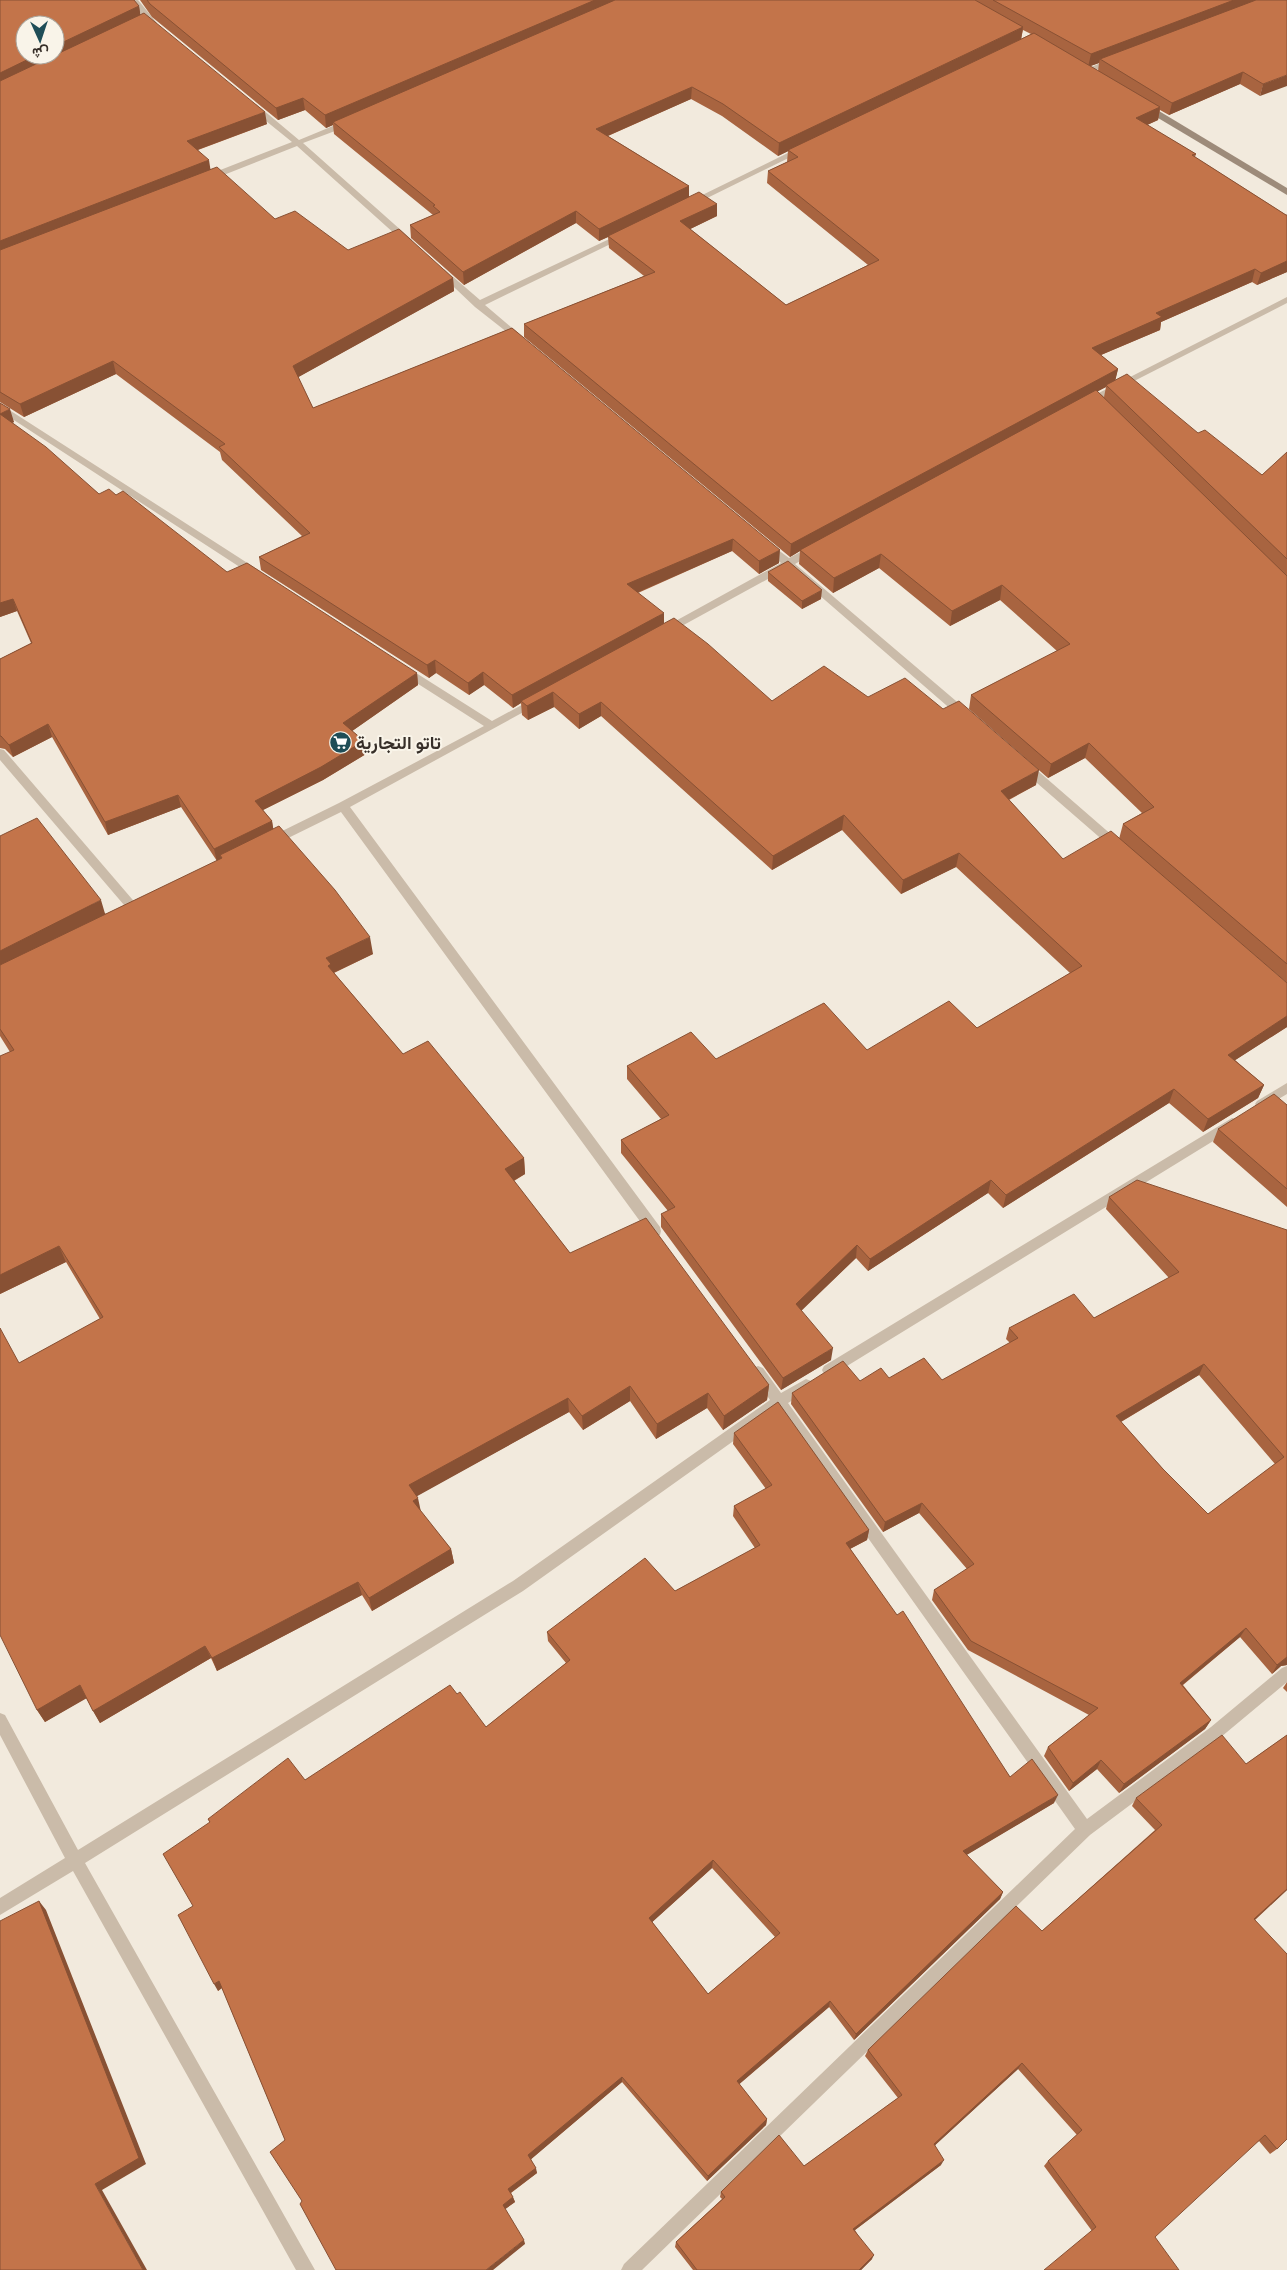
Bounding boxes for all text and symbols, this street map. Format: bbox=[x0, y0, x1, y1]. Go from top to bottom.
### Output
north arrow bbox=[15, 15, 65, 65]
text: ش bbox=[32, 44, 50, 62]
supermarket icon: تاتو التجارية bbox=[328, 731, 352, 755]
place label: تاتو التجارية bbox=[356, 731, 441, 754]

